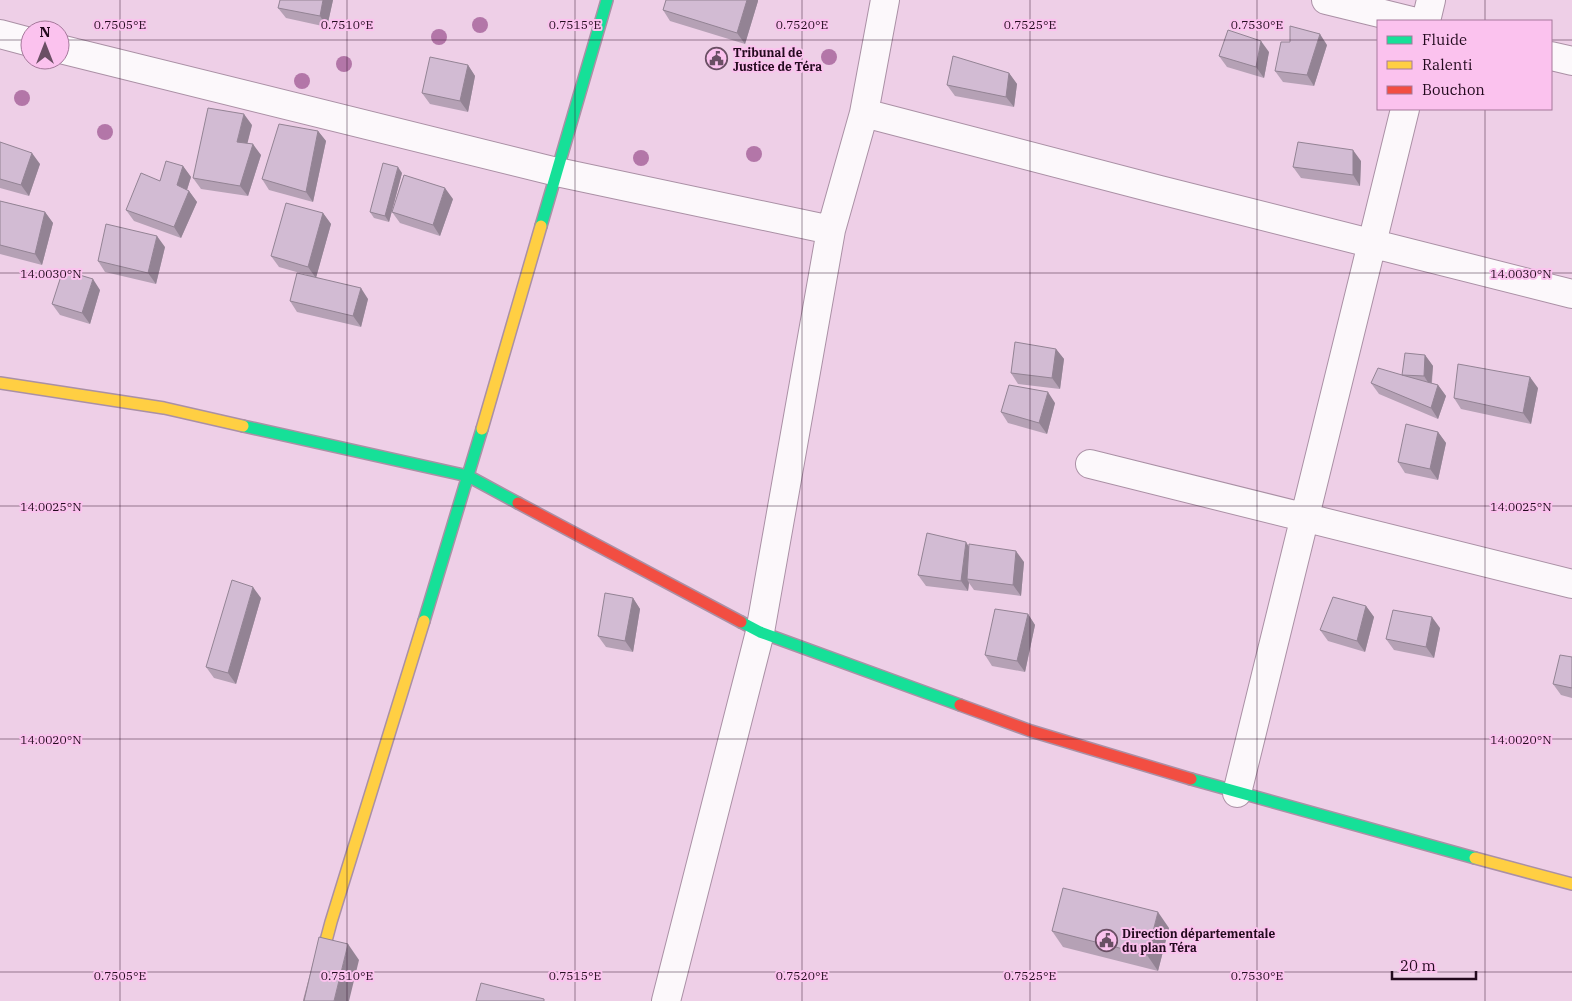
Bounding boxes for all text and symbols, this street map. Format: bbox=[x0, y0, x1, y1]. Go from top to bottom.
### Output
text: 0.7505°E bbox=[94, 17, 146, 32]
text: 0.7510°E bbox=[321, 17, 373, 32]
text: 0.7515°E bbox=[549, 17, 601, 32]
text: 0.7520°E bbox=[776, 17, 828, 32]
text: 0.7525°E bbox=[1004, 17, 1056, 32]
text: 0.7530°E bbox=[1231, 17, 1283, 32]
north arrow bbox=[20, 20, 70, 70]
legend bbox=[1377, 20, 1552, 110]
text: N bbox=[39, 23, 51, 41]
text: Fluide bbox=[1422, 30, 1467, 49]
place label: Tribunal de Justice de Téra bbox=[733, 45, 822, 74]
public building icon: Tribunal de Justice de Téra bbox=[705, 47, 729, 71]
text: Ralenti bbox=[1422, 55, 1473, 74]
text: Bouchon bbox=[1422, 80, 1485, 99]
text: 14.0030°N bbox=[20, 266, 82, 281]
text: 14.0030°N bbox=[1490, 266, 1552, 281]
text: 14.0025°N bbox=[20, 499, 82, 514]
text: 14.0025°N bbox=[1490, 499, 1552, 514]
text: 14.0020°N bbox=[20, 732, 82, 747]
text: 14.0020°N bbox=[1490, 732, 1552, 747]
place label: Direction départementale du plan Téra bbox=[1122, 926, 1275, 955]
public building icon: Direction départementale du plan Téra bbox=[1094, 928, 1118, 952]
scale bar bbox=[1392, 948, 1476, 980]
text: 20 m bbox=[1400, 956, 1436, 975]
text: 0.7505°E bbox=[94, 968, 146, 983]
text: 0.7510°E bbox=[321, 968, 373, 983]
text: 0.7515°E bbox=[549, 968, 601, 983]
text: 0.7520°E bbox=[776, 968, 828, 983]
text: 0.7525°E bbox=[1004, 968, 1056, 983]
text: 0.7530°E bbox=[1231, 968, 1283, 983]

